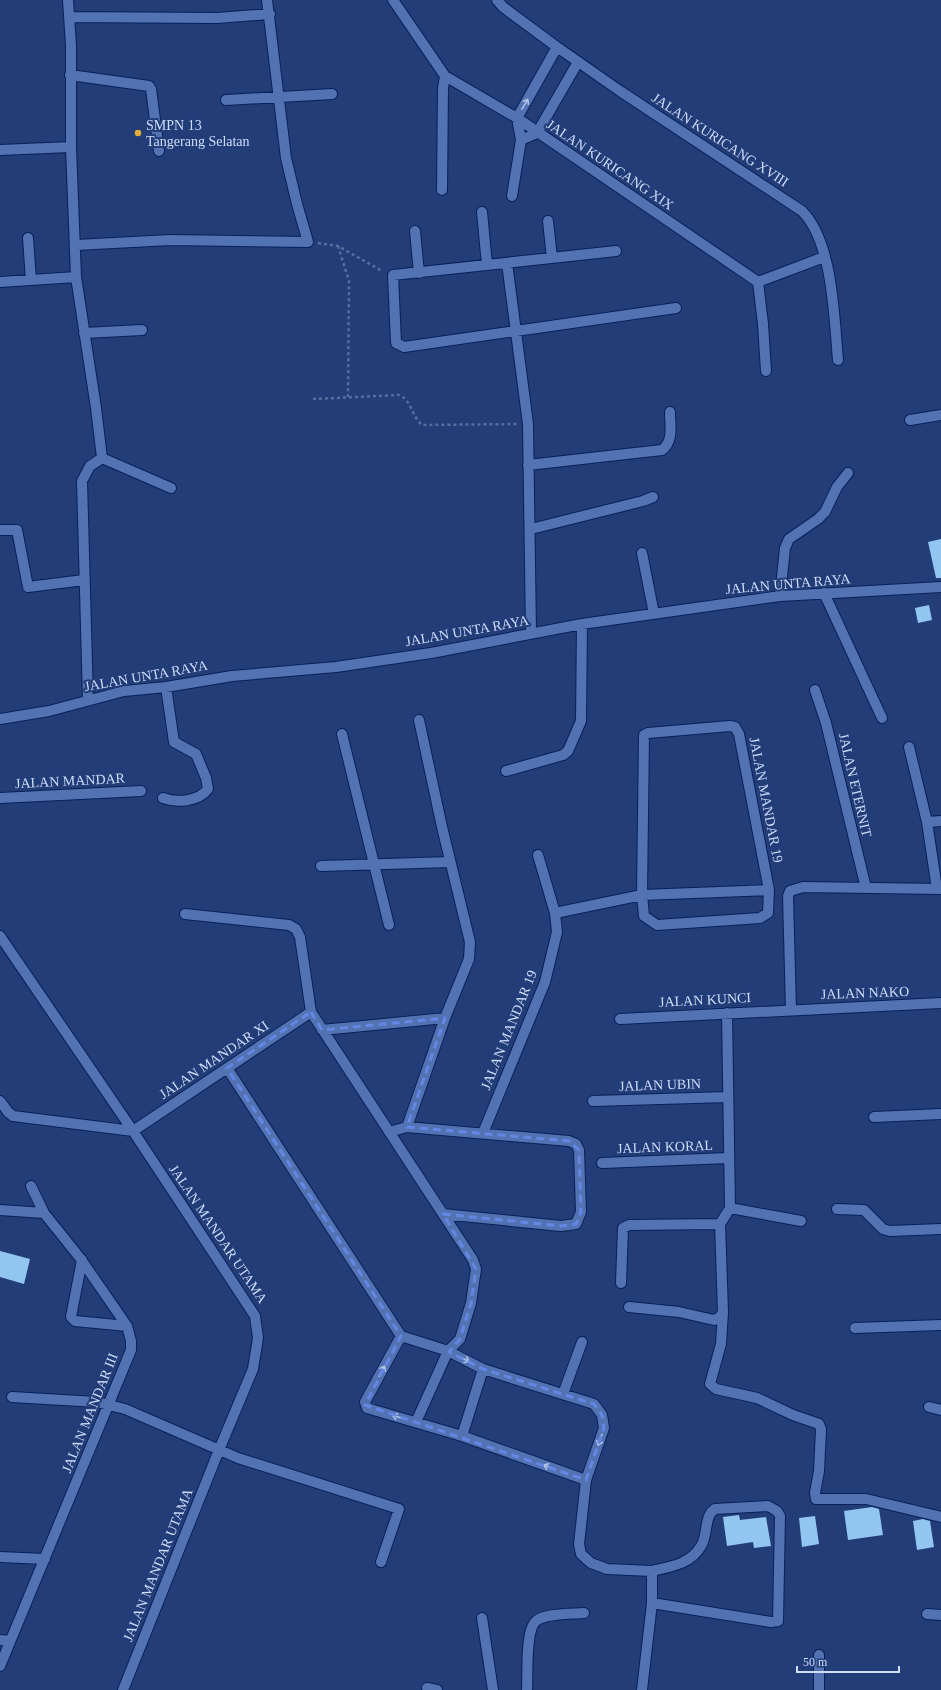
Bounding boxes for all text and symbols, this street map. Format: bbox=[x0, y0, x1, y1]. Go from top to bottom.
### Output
street label: JALAN KURICANG XVIII bbox=[649, 90, 791, 190]
one-way arrow bbox=[522, 98, 529, 110]
street label: JALAN KURICANG XIX bbox=[544, 117, 676, 213]
place label: SMPN 13 Tangerang Selatan bbox=[146, 118, 250, 149]
marker: SMPN 13 Tangerang Selatan bbox=[133, 128, 143, 138]
street label: JALAN UNTA RAYA bbox=[725, 571, 852, 597]
street label: JALAN UNTA RAYA bbox=[404, 613, 531, 649]
street label: JALAN UNTA RAYA bbox=[83, 658, 210, 694]
street label: JALAN ETERNIT bbox=[836, 732, 874, 839]
street label: JALAN MANDAR 19 bbox=[746, 736, 786, 864]
street label: JALAN MANDAR bbox=[15, 771, 126, 791]
street label: JALAN MANDAR 19 bbox=[478, 968, 540, 1092]
street label: JALAN NAKO bbox=[821, 984, 909, 1002]
street label: JALAN KUNCI bbox=[659, 990, 752, 1010]
street label: JALAN MANDAR XI bbox=[157, 1018, 272, 1102]
street label: JALAN UBIN bbox=[619, 1076, 701, 1094]
street label: JALAN KORAL bbox=[617, 1138, 713, 1156]
street label: JALAN MANDAR UTAMA bbox=[166, 1162, 271, 1307]
street label: JALAN MANDAR III bbox=[59, 1351, 121, 1475]
one-way arrow bbox=[457, 1356, 469, 1363]
one-way arrow bbox=[379, 1365, 386, 1377]
one-way arrow bbox=[392, 1413, 405, 1420]
one-way arrow bbox=[596, 1433, 603, 1446]
one-way arrow bbox=[544, 1463, 556, 1471]
street label: JALAN MANDAR UTAMA bbox=[120, 1485, 196, 1644]
scale bar bbox=[797, 1648, 899, 1674]
text: 50 m bbox=[803, 1655, 828, 1669]

